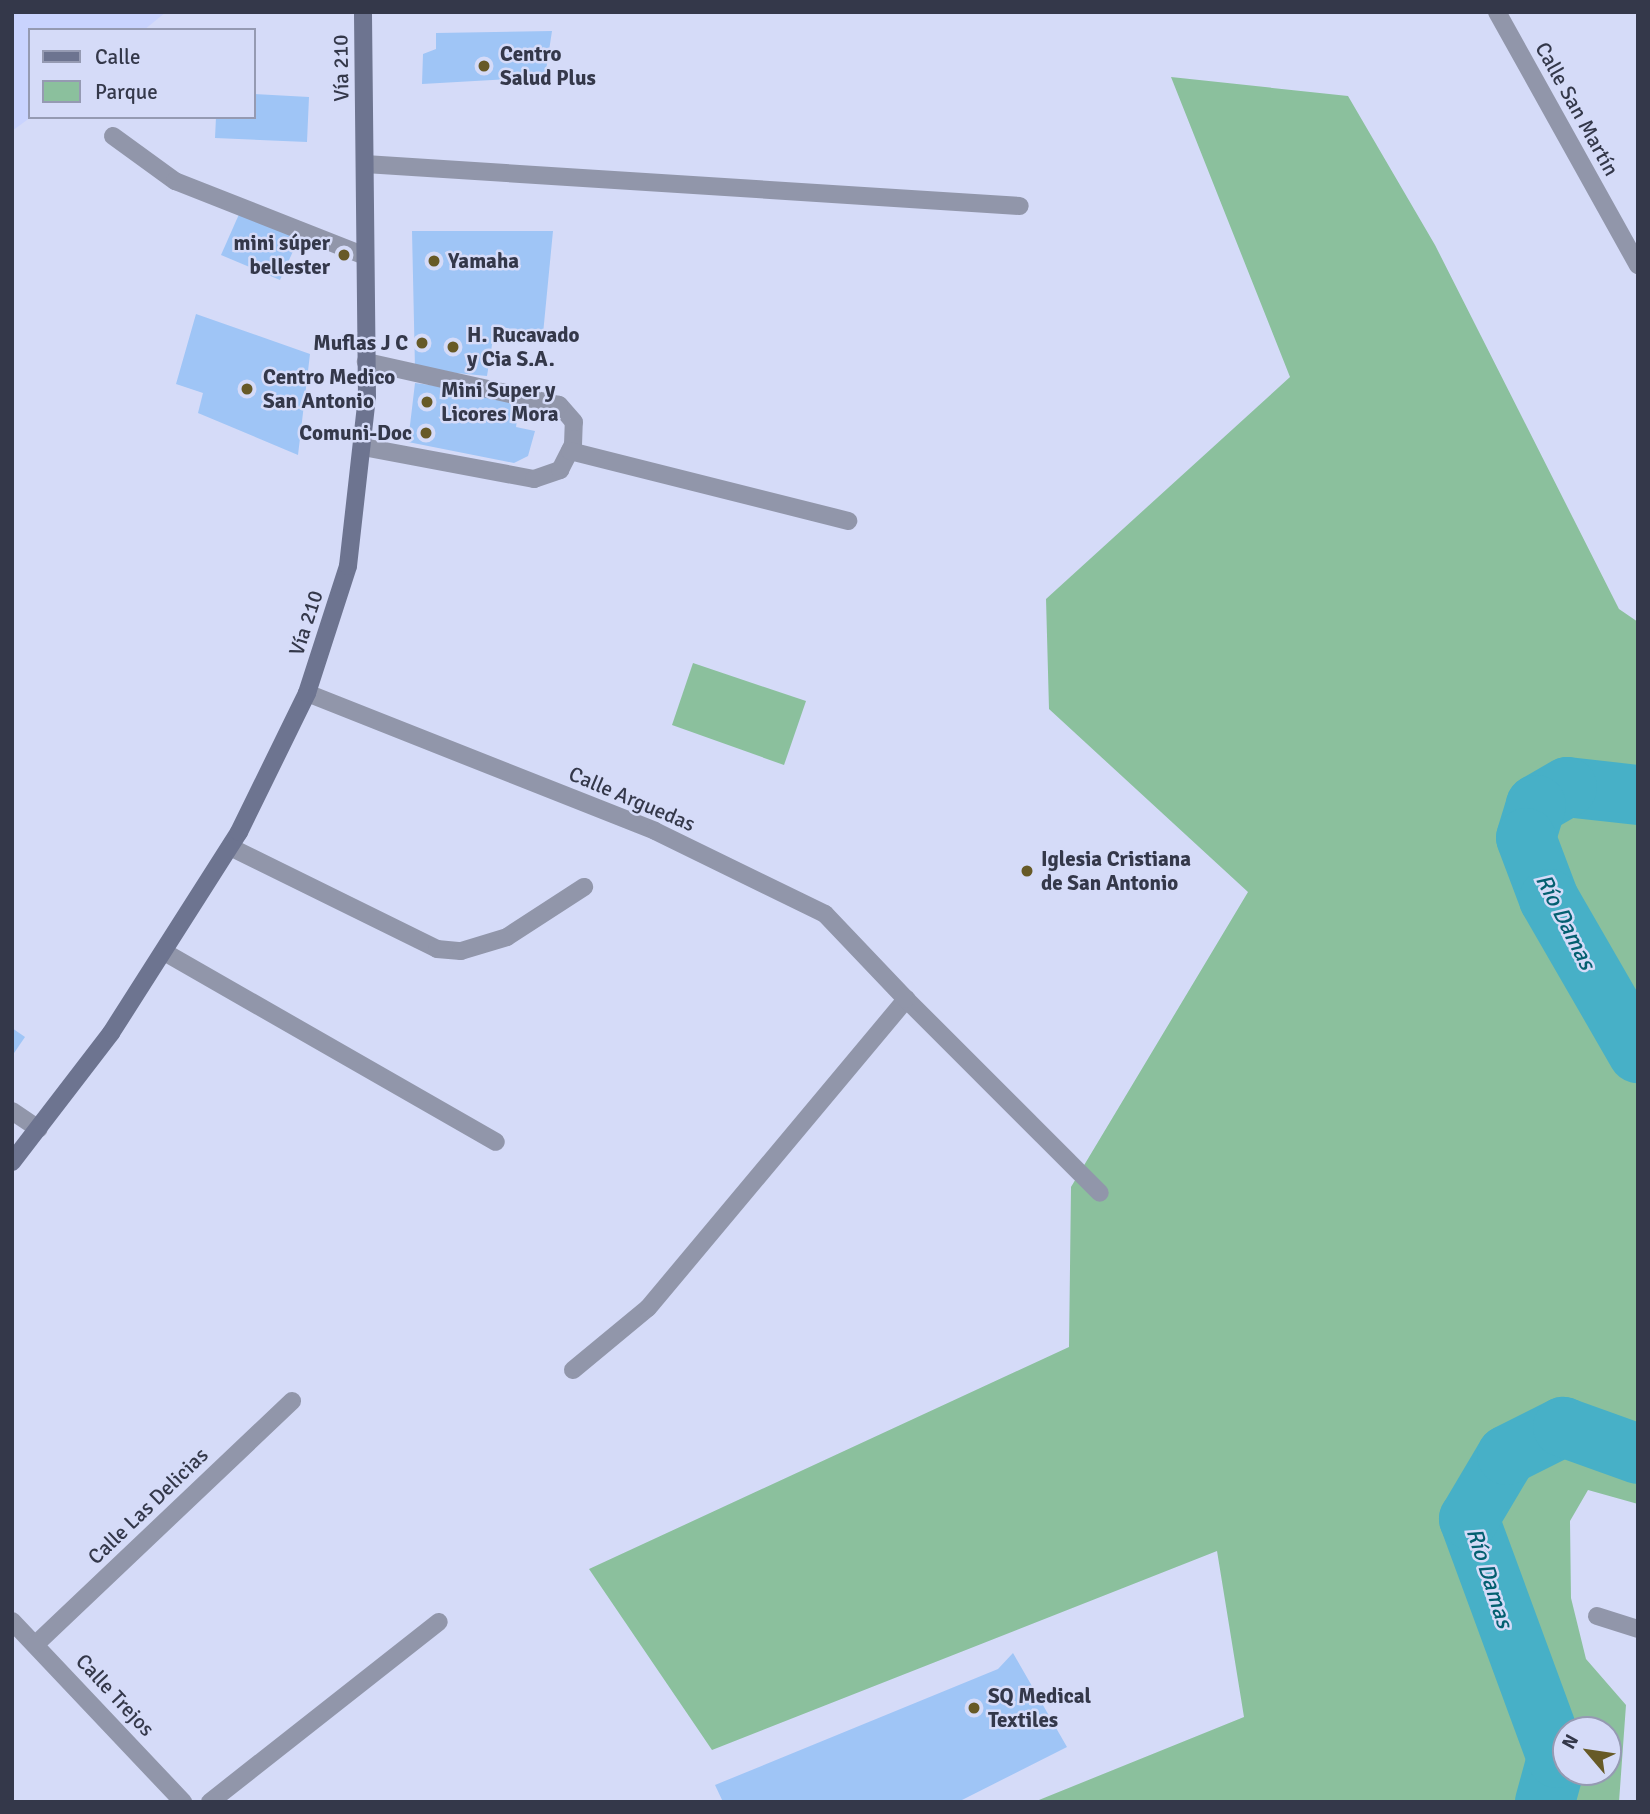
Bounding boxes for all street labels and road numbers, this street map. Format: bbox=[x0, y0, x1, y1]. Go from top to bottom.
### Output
street label: Vía 210 bbox=[328, 34, 354, 102]
street label: Calle San Martín bbox=[1530, 38, 1624, 180]
street label: Vía 210 bbox=[284, 587, 328, 659]
street label: Calle Arguedas bbox=[565, 761, 699, 837]
street label: Calle Las Delicias bbox=[83, 1442, 213, 1570]
street label: Calle Trejos bbox=[71, 1649, 159, 1741]

